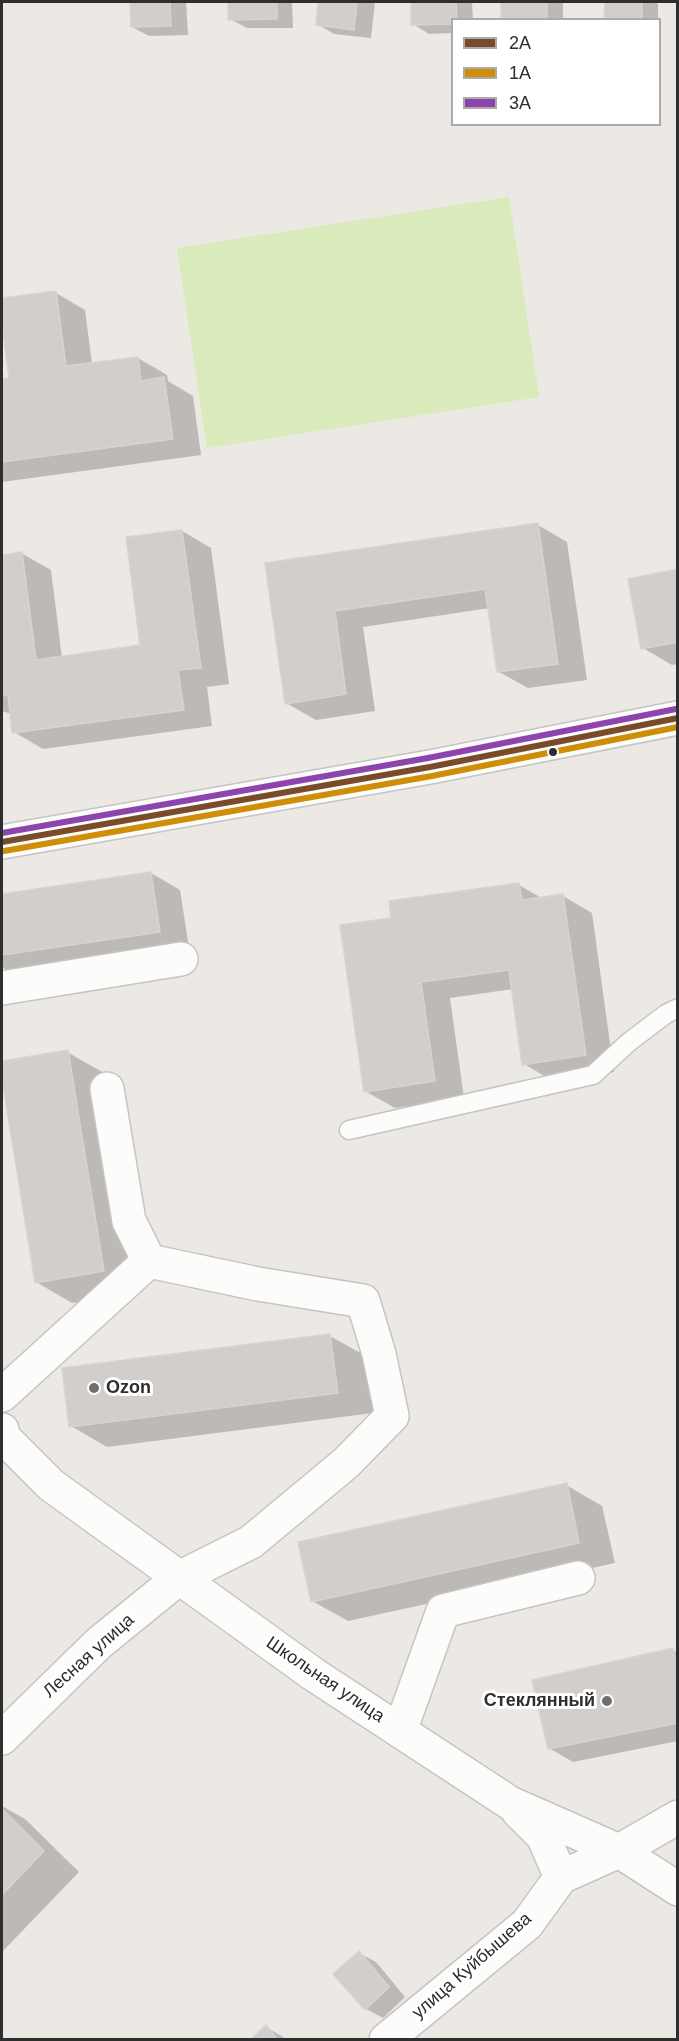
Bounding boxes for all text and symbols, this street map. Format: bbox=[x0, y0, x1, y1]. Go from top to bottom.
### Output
legend bbox=[451, 18, 661, 126]
text: 2А bbox=[509, 33, 531, 53]
text: 1А bbox=[509, 63, 531, 83]
text: 3А bbox=[509, 93, 531, 113]
unlabelled marker bbox=[547, 746, 559, 758]
place label: Ozon bbox=[106, 1377, 151, 1399]
marker: Ozon bbox=[87, 1381, 101, 1395]
street label: Лесная улица bbox=[39, 1609, 139, 1703]
street label: Школьная улица bbox=[262, 1632, 388, 1728]
place label: Стеклянный bbox=[484, 1690, 595, 1712]
marker: Стеклянный bbox=[600, 1694, 614, 1708]
street label: улица Куйбышева bbox=[408, 1908, 536, 2024]

